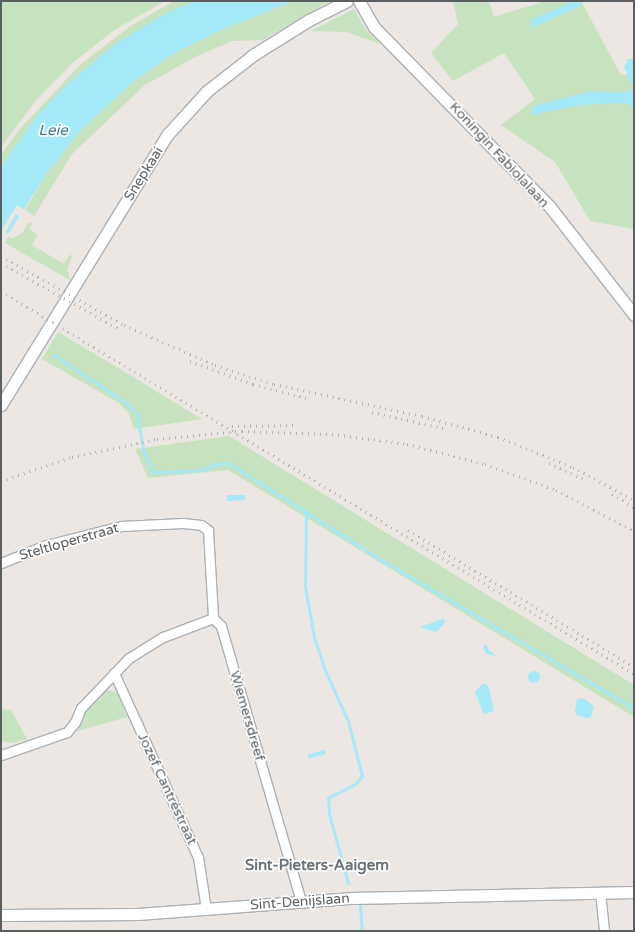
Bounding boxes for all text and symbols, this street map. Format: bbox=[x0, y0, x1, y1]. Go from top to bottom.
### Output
street label: Koningin Fabiolalaan bbox=[446, 99, 552, 211]
water label: Leie bbox=[38, 122, 68, 140]
street label: Snepkaai bbox=[121, 144, 167, 204]
street label: Steltloperstraat bbox=[17, 520, 121, 564]
street label: Wiemersdreef bbox=[226, 669, 268, 763]
street label: Jozef Cantréstraat bbox=[134, 730, 200, 848]
district label: Sint-Pieters-Aaigem bbox=[245, 857, 389, 875]
street label: Sint-Denijslaan bbox=[250, 890, 350, 914]

